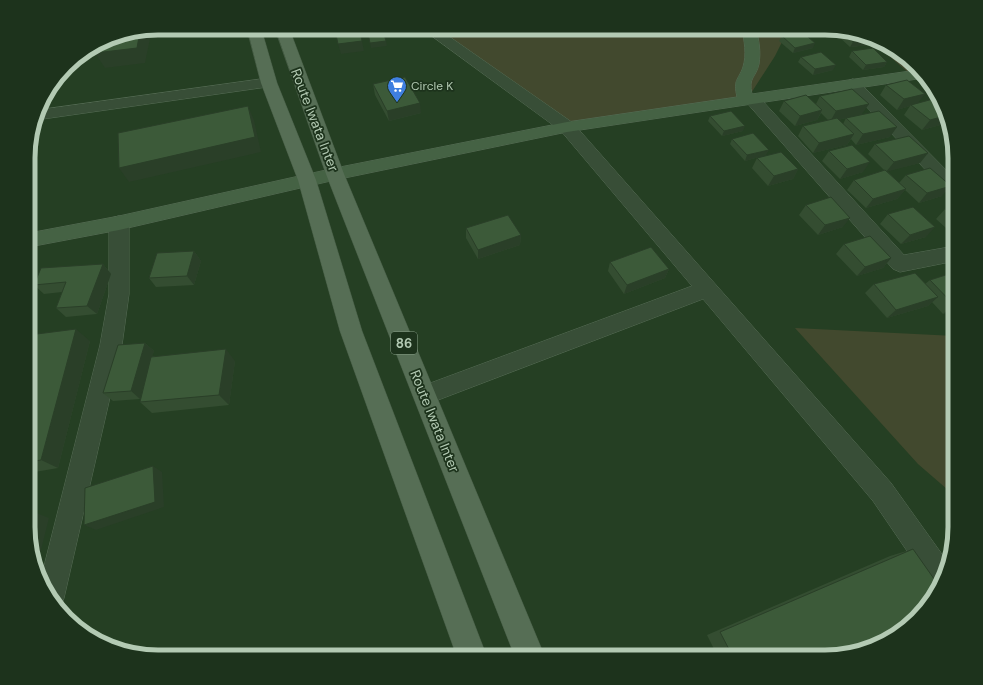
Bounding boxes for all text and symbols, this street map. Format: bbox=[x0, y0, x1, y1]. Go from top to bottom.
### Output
street label: Route Iwata Inter bbox=[287, 66, 343, 174]
supermarket icon: Circle K bbox=[386, 75, 408, 103]
place label: Circle K bbox=[411, 78, 453, 94]
road number: 86 bbox=[391, 332, 417, 354]
street label: Route Iwata Inter bbox=[406, 367, 464, 475]

